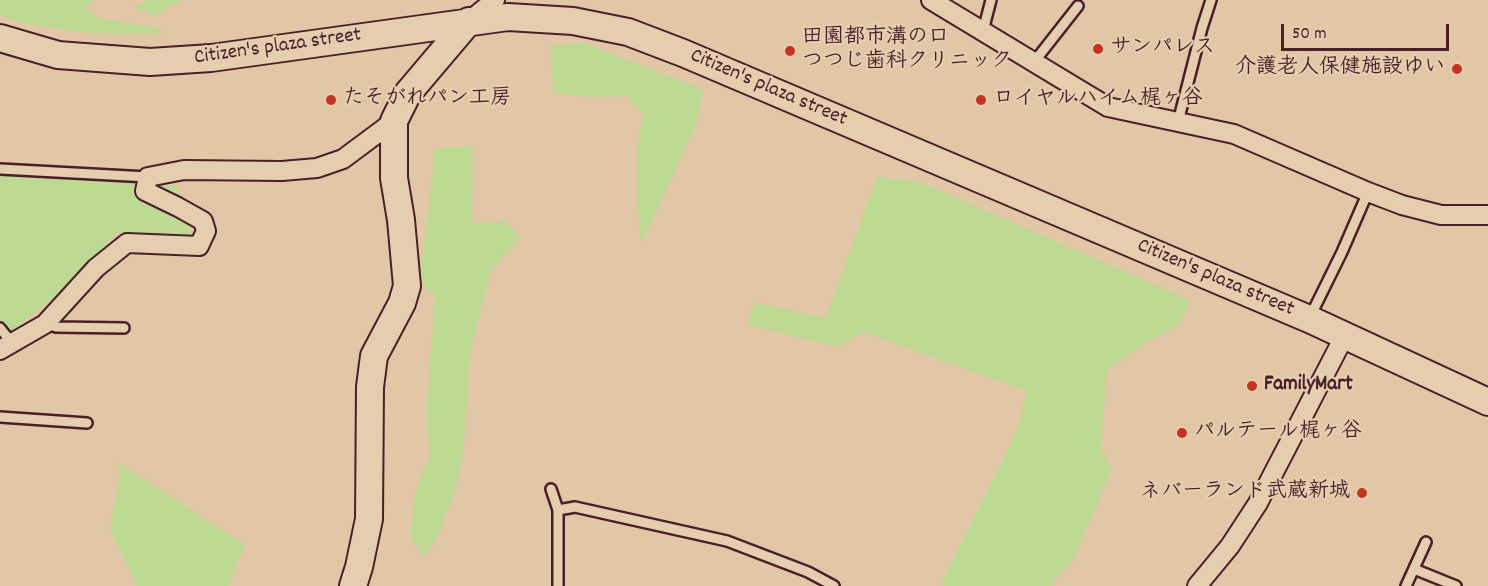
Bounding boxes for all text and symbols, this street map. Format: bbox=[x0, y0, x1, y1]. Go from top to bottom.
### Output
scale bar bbox=[1284, 12, 1452, 50]
text: 50 m bbox=[1292, 22, 1327, 47]
street label: Citizen's plaza street bbox=[193, 24, 363, 72]
place label: 田園都市溝の口 つつじ歯科クリニック bbox=[802, 26, 1012, 76]
place label: サンパレス bbox=[1110, 36, 1215, 62]
marker: サンパレス bbox=[1091, 42, 1105, 56]
marker: 田園都市溝の口 つつじ歯科クリニック bbox=[783, 44, 797, 58]
street label: Citizen's plaza street bbox=[686, 45, 850, 133]
place label: 介護老人保健施設ゆい bbox=[1235, 56, 1445, 82]
marker: 介護老人保健施設ゆい bbox=[1450, 62, 1464, 76]
place label: たそがれパン工房 bbox=[343, 87, 511, 113]
place label: ロイヤルハイム梶ヶ谷 bbox=[993, 87, 1203, 113]
marker: たそがれパン工房 bbox=[324, 93, 338, 107]
marker: ロイヤルハイム梶ヶ谷 bbox=[974, 93, 988, 107]
street label: Citizen's plaza street bbox=[1133, 235, 1297, 323]
place label: FamilyMart bbox=[1264, 373, 1353, 399]
marker: FamilyMart bbox=[1245, 379, 1259, 393]
place label: パルテール梶ヶ谷 bbox=[1194, 420, 1362, 446]
marker: パルテール梶ヶ谷 bbox=[1175, 426, 1189, 440]
place label: ネバーランド武蔵新城 bbox=[1140, 480, 1350, 506]
marker: ネバーランド武蔵新城 bbox=[1355, 486, 1369, 500]

